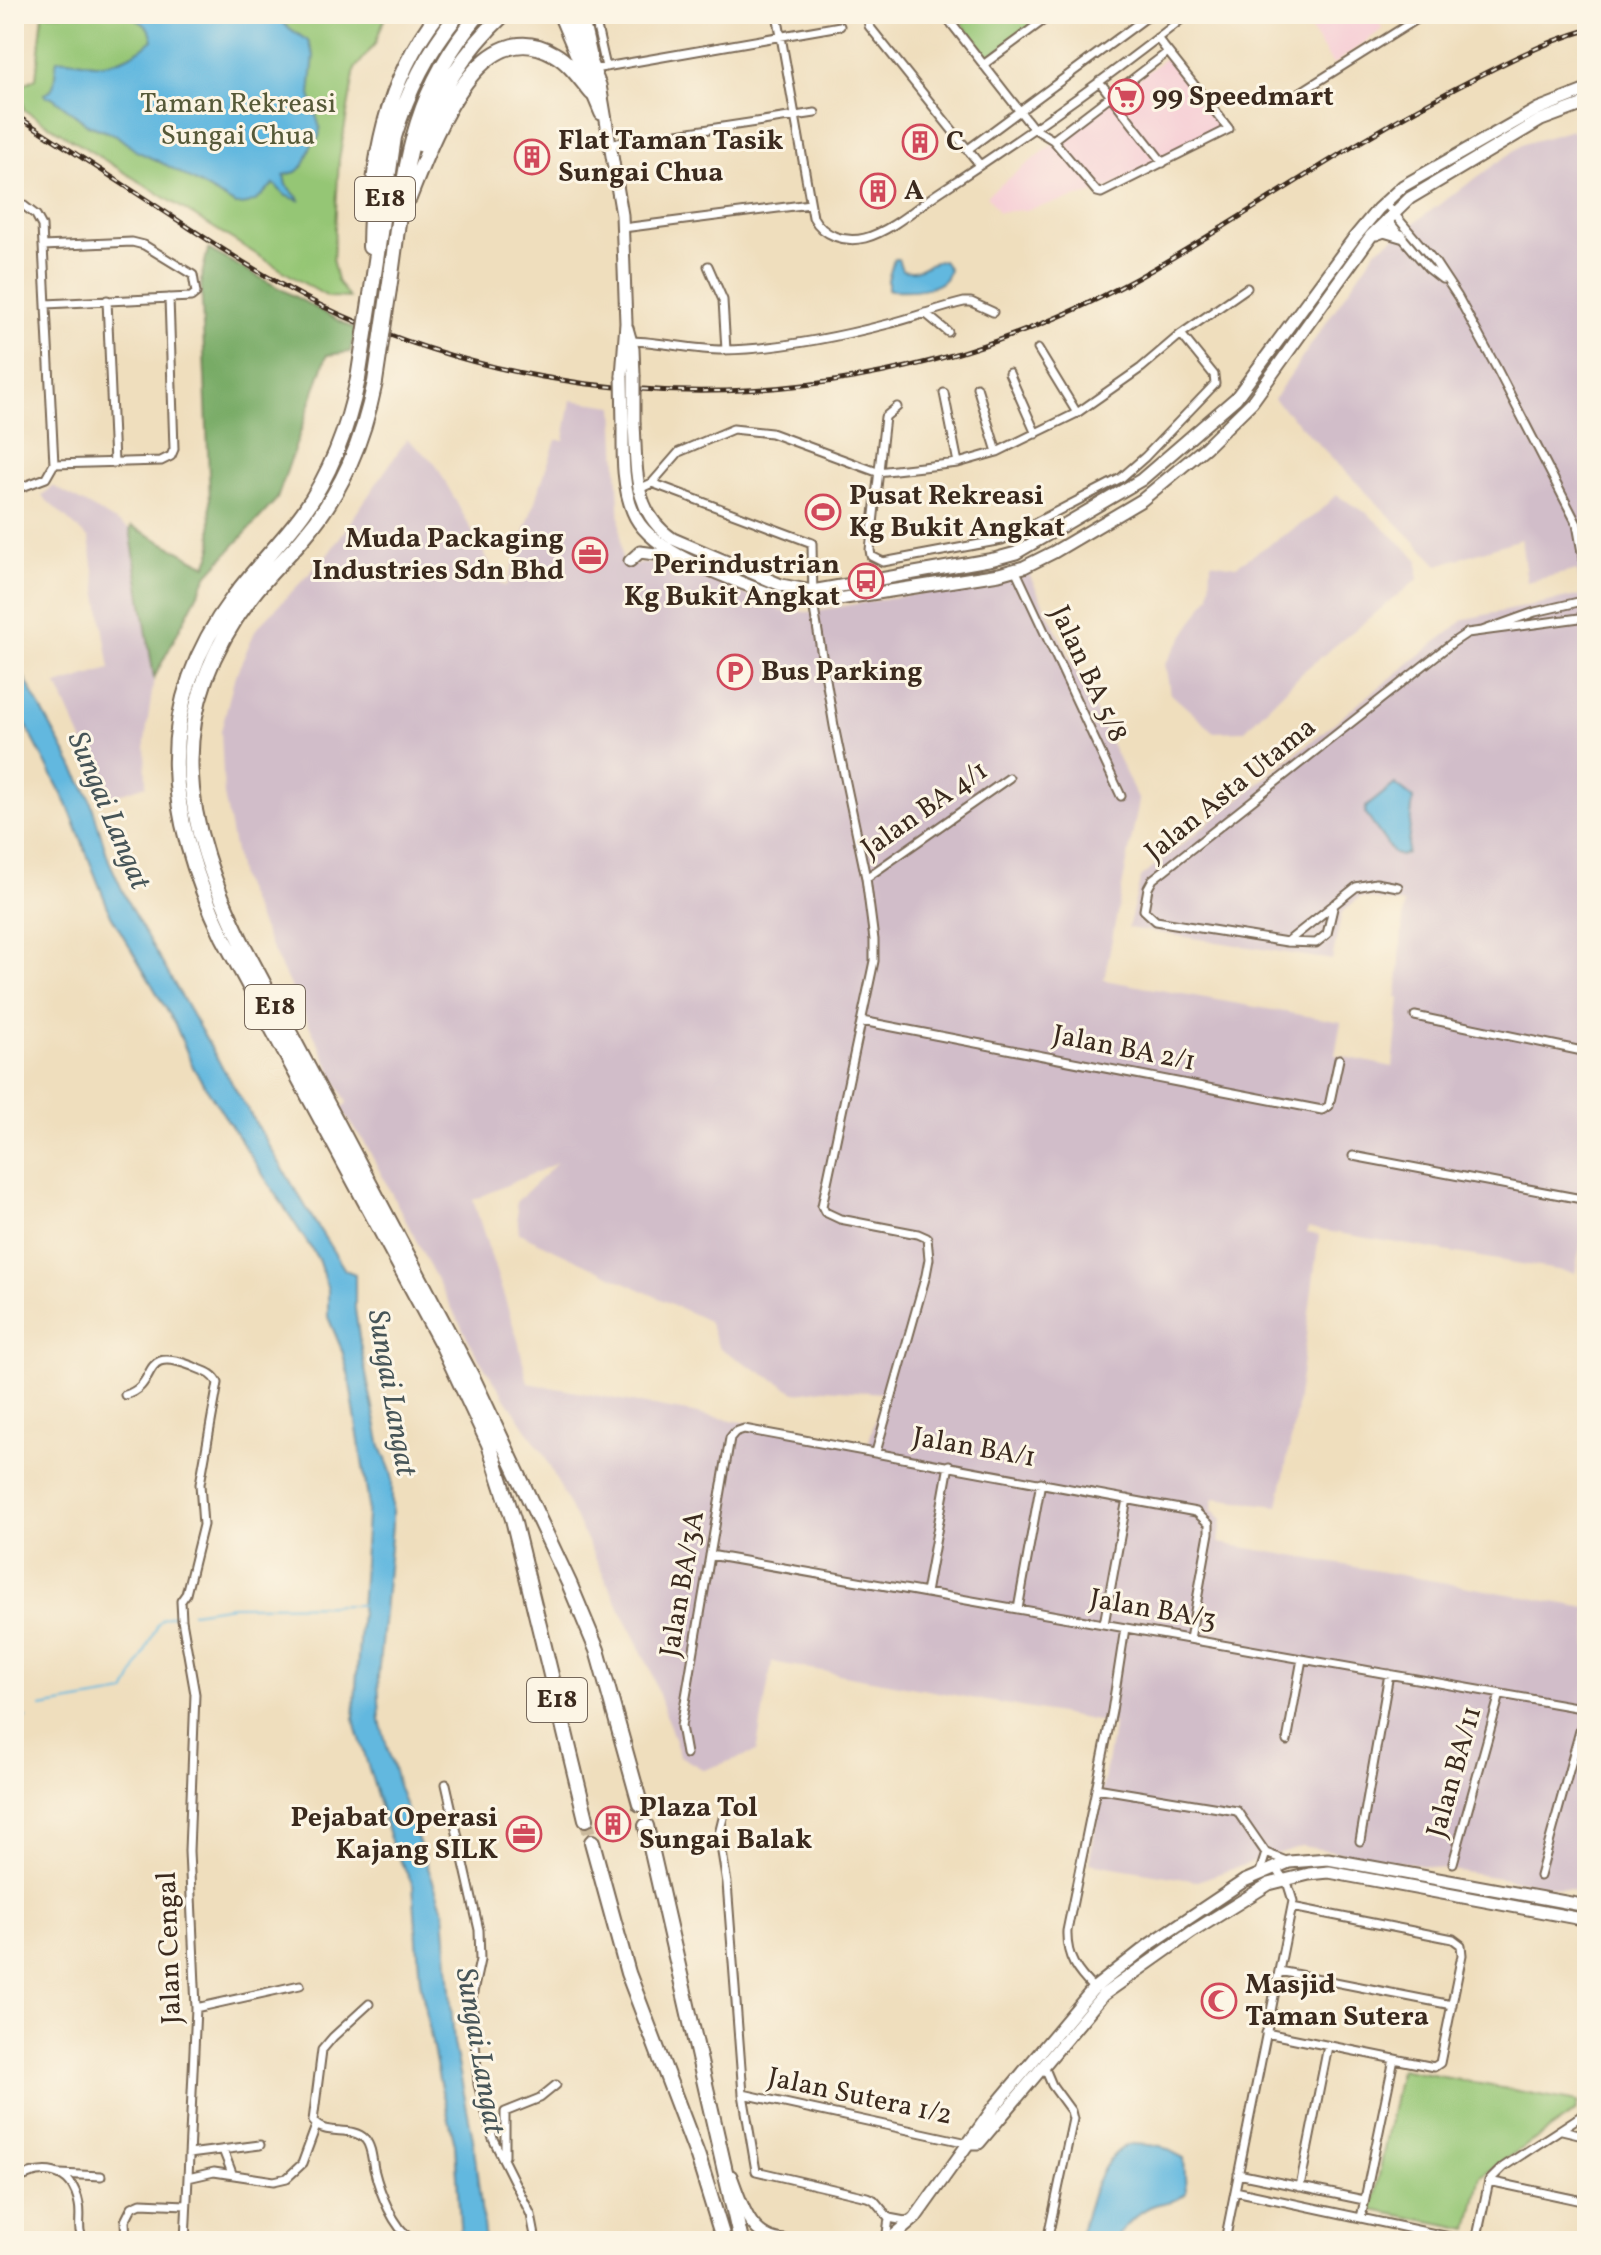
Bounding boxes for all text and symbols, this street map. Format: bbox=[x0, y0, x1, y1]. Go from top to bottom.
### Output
supermarket icon: 99 Speedmart bbox=[1107, 78, 1145, 116]
place label: 99 Speedmart bbox=[1152, 78, 1334, 117]
park label: Taman Rekreasi Sungai Chua bbox=[140, 85, 336, 156]
place label: Flat Taman Tasik Sungai Chua bbox=[558, 122, 784, 193]
building icon: C bbox=[901, 123, 939, 161]
place label: C bbox=[946, 123, 964, 162]
building icon: Flat Taman Tasik Sungai Chua bbox=[513, 138, 551, 176]
building icon: A bbox=[859, 172, 897, 210]
place label: A bbox=[904, 172, 924, 211]
road number: E18 bbox=[355, 177, 415, 221]
place label: Pusat Rekreasi Kg Bukit Angkat bbox=[849, 477, 1065, 548]
sports icon: Pusat Rekreasi Kg Bukit Angkat bbox=[804, 493, 842, 531]
place label: Muda Packaging Industries Sdn Bhd bbox=[312, 520, 564, 591]
office icon: Muda Packaging Industries Sdn Bhd bbox=[571, 536, 609, 574]
place label: Perindustrian Kg Bukit Angkat bbox=[624, 546, 840, 617]
bus stop icon: Perindustrian Kg Bukit Angkat bbox=[847, 562, 885, 600]
street label: Jalan BA 5/8 bbox=[1039, 599, 1137, 749]
parking icon: Bus Parking bbox=[716, 653, 754, 691]
place label: Bus Parking bbox=[761, 653, 923, 692]
street label: Jalan Asta Utama bbox=[1137, 709, 1325, 871]
water label: Sungai Langat bbox=[56, 725, 161, 898]
street label: Jalan BA 4/1 bbox=[854, 752, 996, 868]
road number: E18 bbox=[245, 985, 305, 1029]
street label: Jalan BA 2/1 bbox=[1049, 1016, 1199, 1082]
water label: Sungai Langat bbox=[356, 1307, 427, 1481]
street label: Jalan BA/1 bbox=[909, 1418, 1039, 1478]
street label: Jalan BA/3A bbox=[651, 1508, 715, 1660]
street label: Jalan BA/3 bbox=[1087, 1580, 1219, 1640]
road number: E18 bbox=[527, 1678, 587, 1722]
street label: Jalan BA/11 bbox=[1418, 1702, 1492, 1842]
place label: Plaza Tol Sungai Balak bbox=[639, 1789, 812, 1860]
place label: Pejabat Operasi Kajang SILK bbox=[291, 1799, 498, 1870]
building icon: Plaza Tol Sungai Balak bbox=[594, 1805, 632, 1843]
office icon: Pejabat Operasi Kajang SILK bbox=[505, 1815, 543, 1853]
street label: Jalan Cengal bbox=[148, 1871, 192, 2025]
water label: Sungai Langat bbox=[444, 1965, 515, 2139]
place label: Masjid Taman Sutera bbox=[1245, 1966, 1429, 2037]
mosque icon: Masjid Taman Sutera bbox=[1200, 1982, 1238, 2020]
street label: Jalan Sutera 1/2 bbox=[764, 2058, 956, 2136]

